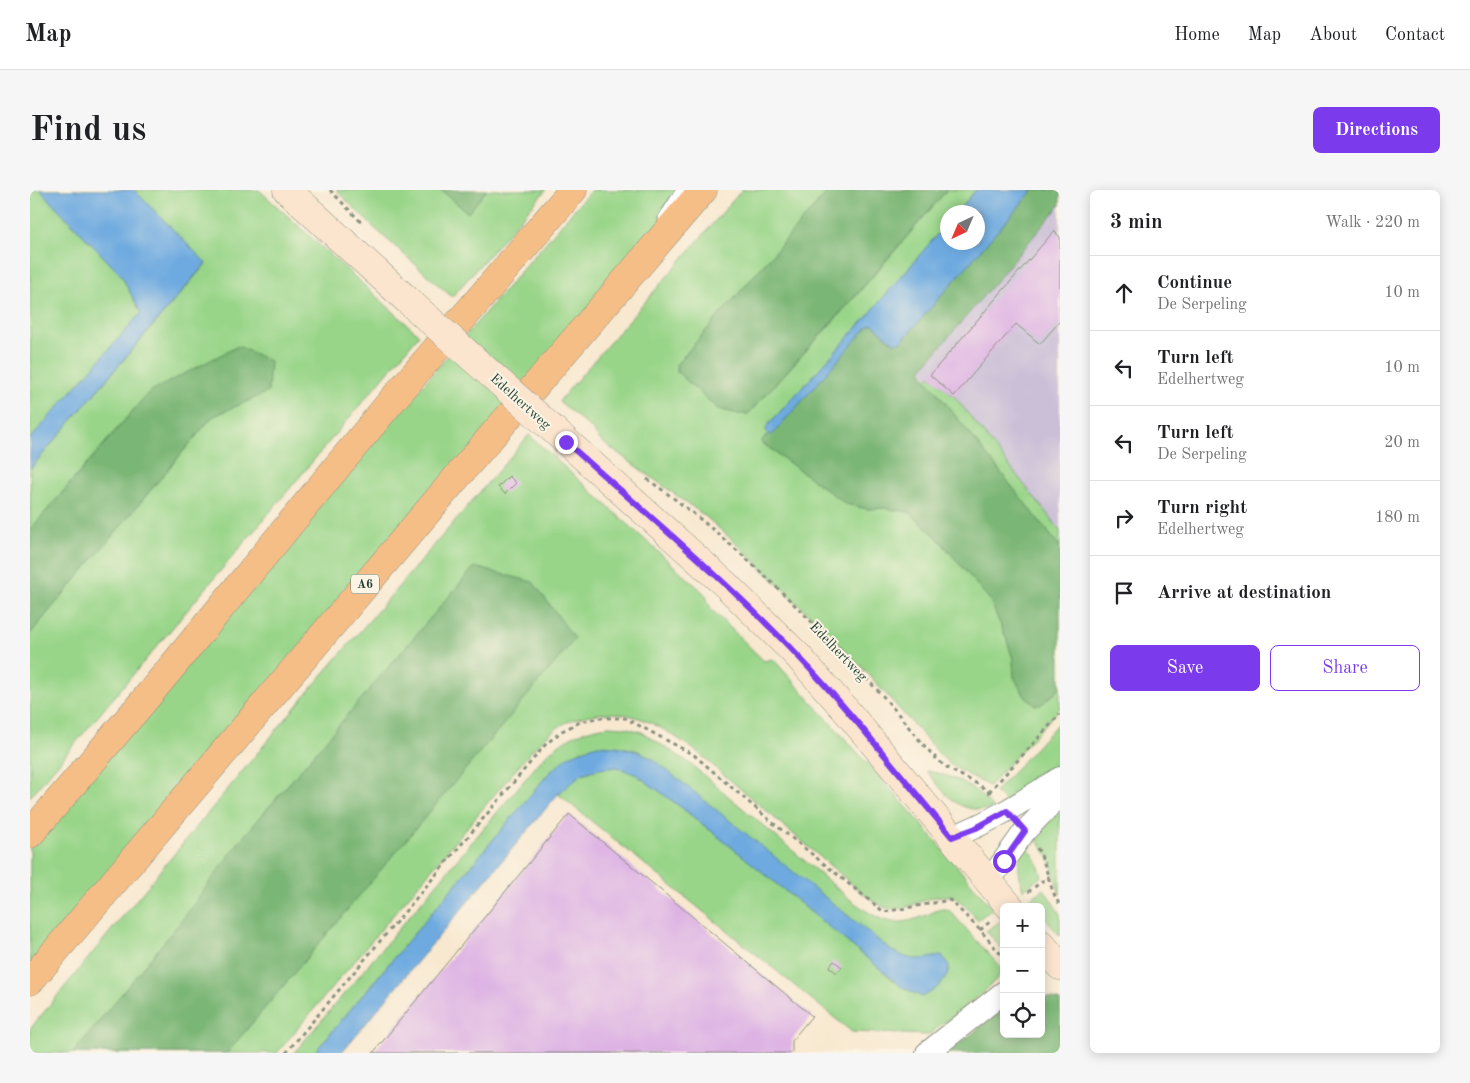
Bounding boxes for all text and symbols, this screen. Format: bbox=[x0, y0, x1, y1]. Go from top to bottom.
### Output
text: Map bbox=[25, 23, 72, 47]
text: Home bbox=[1174, 26, 1220, 44]
text: Map bbox=[1248, 26, 1281, 44]
text: About bbox=[1309, 26, 1357, 44]
text: Contact bbox=[1385, 26, 1445, 44]
button: Directions bbox=[1313, 107, 1440, 153]
text: Find us bbox=[30, 113, 146, 148]
north arrow bbox=[940, 205, 985, 250]
text: 3 min bbox=[1110, 212, 1163, 233]
text: Walk · 220 m bbox=[1325, 215, 1420, 231]
text: Continue bbox=[1157, 274, 1232, 293]
icon: ahead bbox=[1110, 279, 1138, 307]
text: 10 m bbox=[1384, 285, 1420, 301]
text: De Serpeling bbox=[1157, 297, 1247, 313]
text: Turn left bbox=[1157, 349, 1234, 368]
icon: left bbox=[1110, 354, 1138, 382]
text: 10 m bbox=[1384, 360, 1420, 376]
street label: Edelhertweg bbox=[487, 371, 554, 433]
text: Edelhertweg bbox=[1157, 372, 1244, 388]
text: Turn left bbox=[1157, 424, 1234, 443]
icon: left bbox=[1110, 429, 1138, 457]
route end bbox=[555, 431, 578, 454]
text: 20 m bbox=[1384, 435, 1420, 451]
text: De Serpeling bbox=[1157, 447, 1247, 463]
text: Turn right bbox=[1157, 499, 1247, 518]
icon: right bbox=[1110, 504, 1138, 532]
text: 180 m bbox=[1375, 510, 1420, 526]
text: Edelhertweg bbox=[1157, 522, 1244, 538]
road number: A6 bbox=[351, 574, 379, 594]
icon: arrive bbox=[1110, 579, 1138, 607]
text: Arrive at destination bbox=[1157, 584, 1331, 603]
street label: Edelhertweg bbox=[807, 619, 870, 684]
button: Save bbox=[1110, 645, 1260, 691]
button: Share bbox=[1270, 645, 1420, 691]
route start bbox=[993, 850, 1016, 873]
map controls bbox=[1000, 903, 1045, 1038]
button: + bbox=[1000, 903, 1045, 948]
button: − bbox=[1000, 948, 1045, 993]
button: locate bbox=[1000, 993, 1045, 1038]

